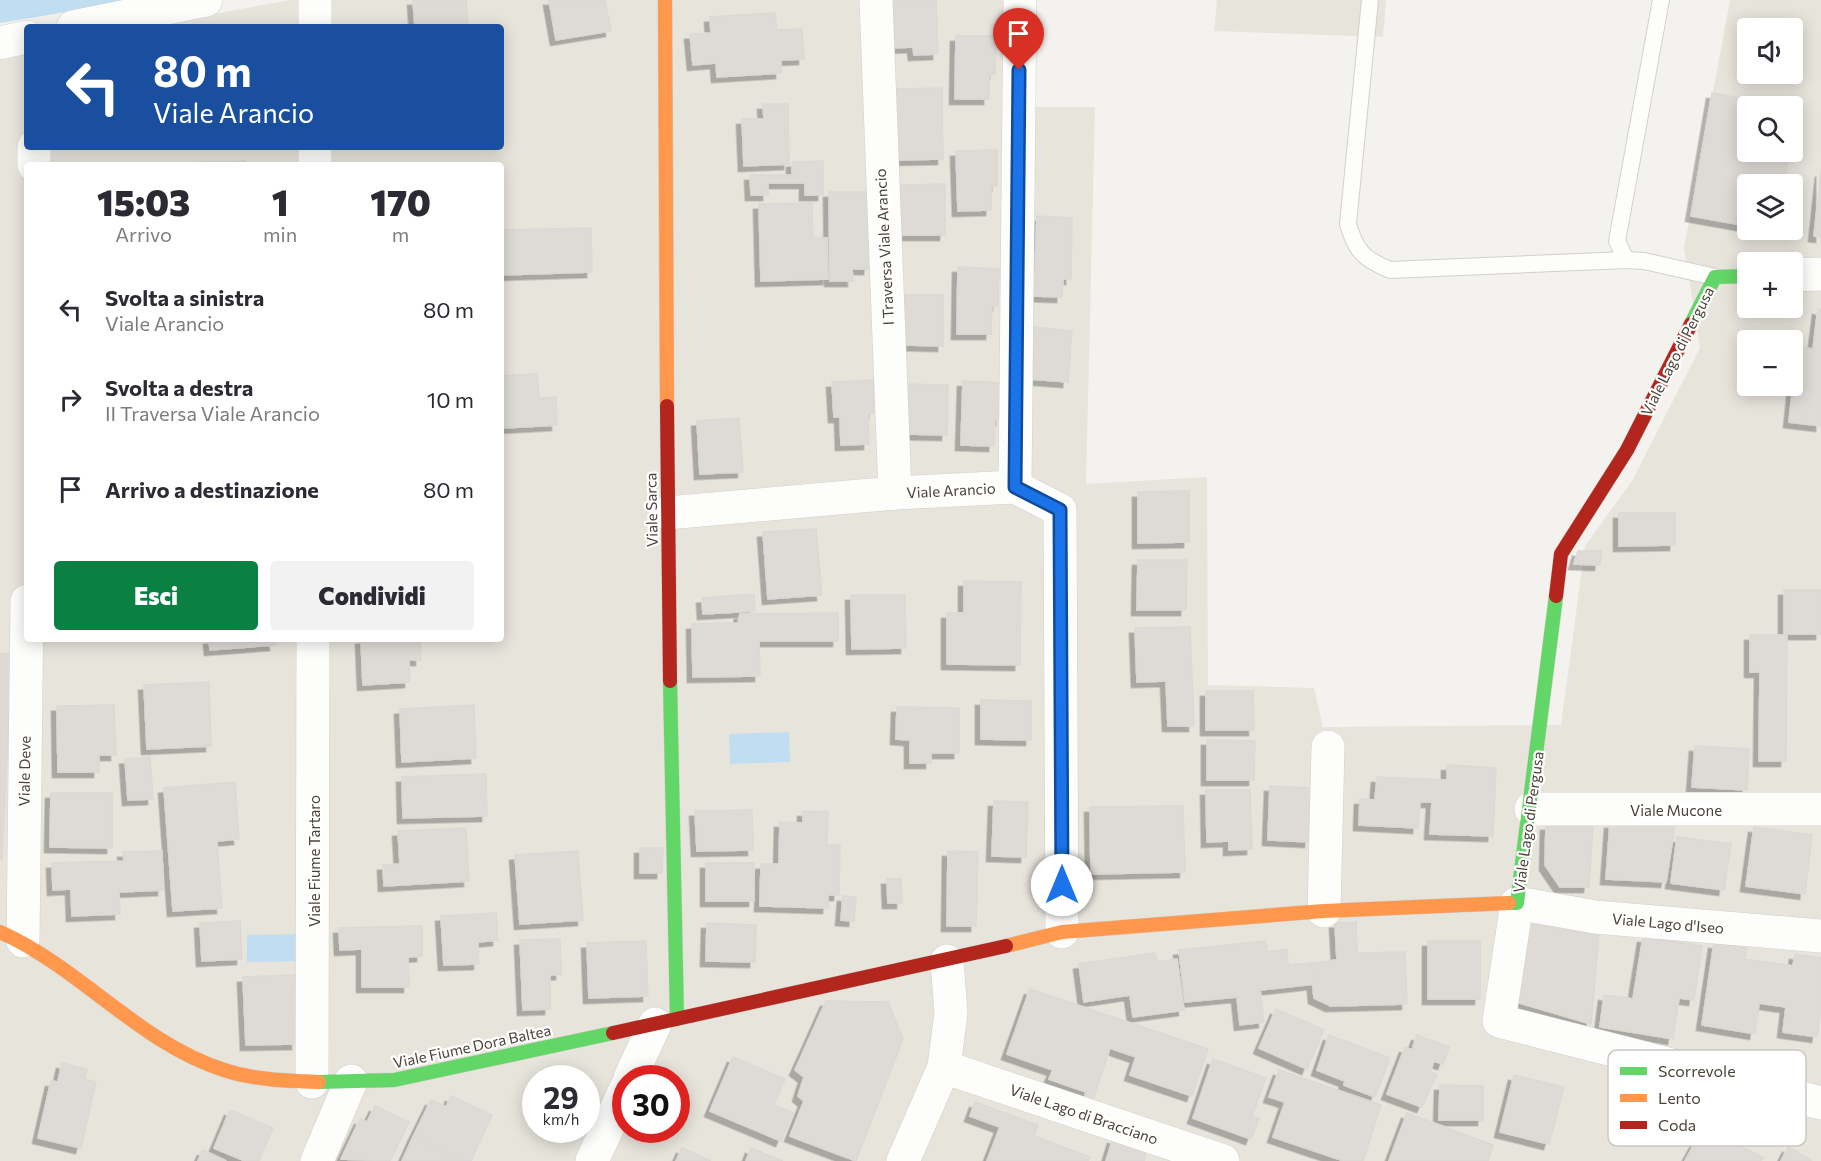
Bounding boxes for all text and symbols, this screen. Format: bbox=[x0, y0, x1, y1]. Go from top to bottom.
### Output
pin bbox=[993, 8, 1044, 70]
icon: arrive bbox=[1002, 17, 1035, 50]
map controls bbox=[1737, 18, 1803, 396]
button: sound bbox=[1737, 18, 1803, 84]
text: 80 m bbox=[153, 44, 252, 96]
icon: left bbox=[54, 48, 132, 126]
text: Viale Arancio bbox=[153, 96, 314, 129]
button: search bbox=[1737, 96, 1803, 162]
street label: I Traversa Viale Arancio bbox=[871, 168, 897, 326]
button: layers bbox=[1737, 174, 1803, 240]
text: 15:03 bbox=[97, 179, 190, 223]
text: 1 bbox=[272, 179, 289, 223]
text: 170 bbox=[370, 179, 431, 223]
text: Arrivo bbox=[115, 222, 172, 246]
text: min bbox=[263, 222, 297, 246]
text: m bbox=[392, 222, 409, 246]
button: + bbox=[1737, 252, 1803, 318]
street label: Viale Lago di Pergusa bbox=[1637, 283, 1717, 419]
text: Svolta a sinistra bbox=[105, 284, 264, 311]
icon: left bbox=[54, 293, 87, 326]
text: 80 m bbox=[423, 296, 474, 323]
text: Viale Arancio bbox=[105, 311, 224, 335]
button: − bbox=[1737, 330, 1803, 396]
text: Svolta a destra bbox=[105, 374, 253, 401]
icon: right bbox=[54, 383, 87, 416]
text: 10 m bbox=[427, 386, 474, 413]
text: II Traversa Viale Arancio bbox=[105, 401, 320, 425]
icon: arrive bbox=[54, 473, 87, 506]
street label: Viale Sarca bbox=[641, 473, 661, 547]
text: Arrivo a destinazione bbox=[105, 476, 319, 503]
text: 80 m bbox=[423, 476, 474, 503]
street label: Viale Arancio bbox=[906, 479, 996, 501]
button: Esci bbox=[54, 561, 258, 630]
button: Condividi bbox=[270, 561, 474, 630]
street label: Viale Deve bbox=[14, 735, 34, 807]
street label: Viale Lago di Pergusa bbox=[1509, 750, 1547, 894]
street label: Viale Fiume Tartaro bbox=[305, 795, 323, 927]
street label: Viale Mucone bbox=[1630, 801, 1722, 819]
position arrow bbox=[1030, 853, 1094, 917]
street label: Viale Lago d'Iseo bbox=[1611, 909, 1725, 937]
street label: Viale Fiume Dora Baltea bbox=[391, 1020, 553, 1072]
legend bbox=[1608, 1050, 1806, 1146]
text: Scorrevole bbox=[1658, 1061, 1736, 1080]
speed limit sign: 30 bbox=[612, 1065, 690, 1143]
text: 29 bbox=[543, 1078, 579, 1115]
street label: Viale Lago di Bracciano bbox=[1007, 1080, 1161, 1148]
text: Lento bbox=[1658, 1088, 1701, 1107]
text: km/h bbox=[543, 1110, 579, 1128]
text: Coda bbox=[1658, 1115, 1696, 1134]

